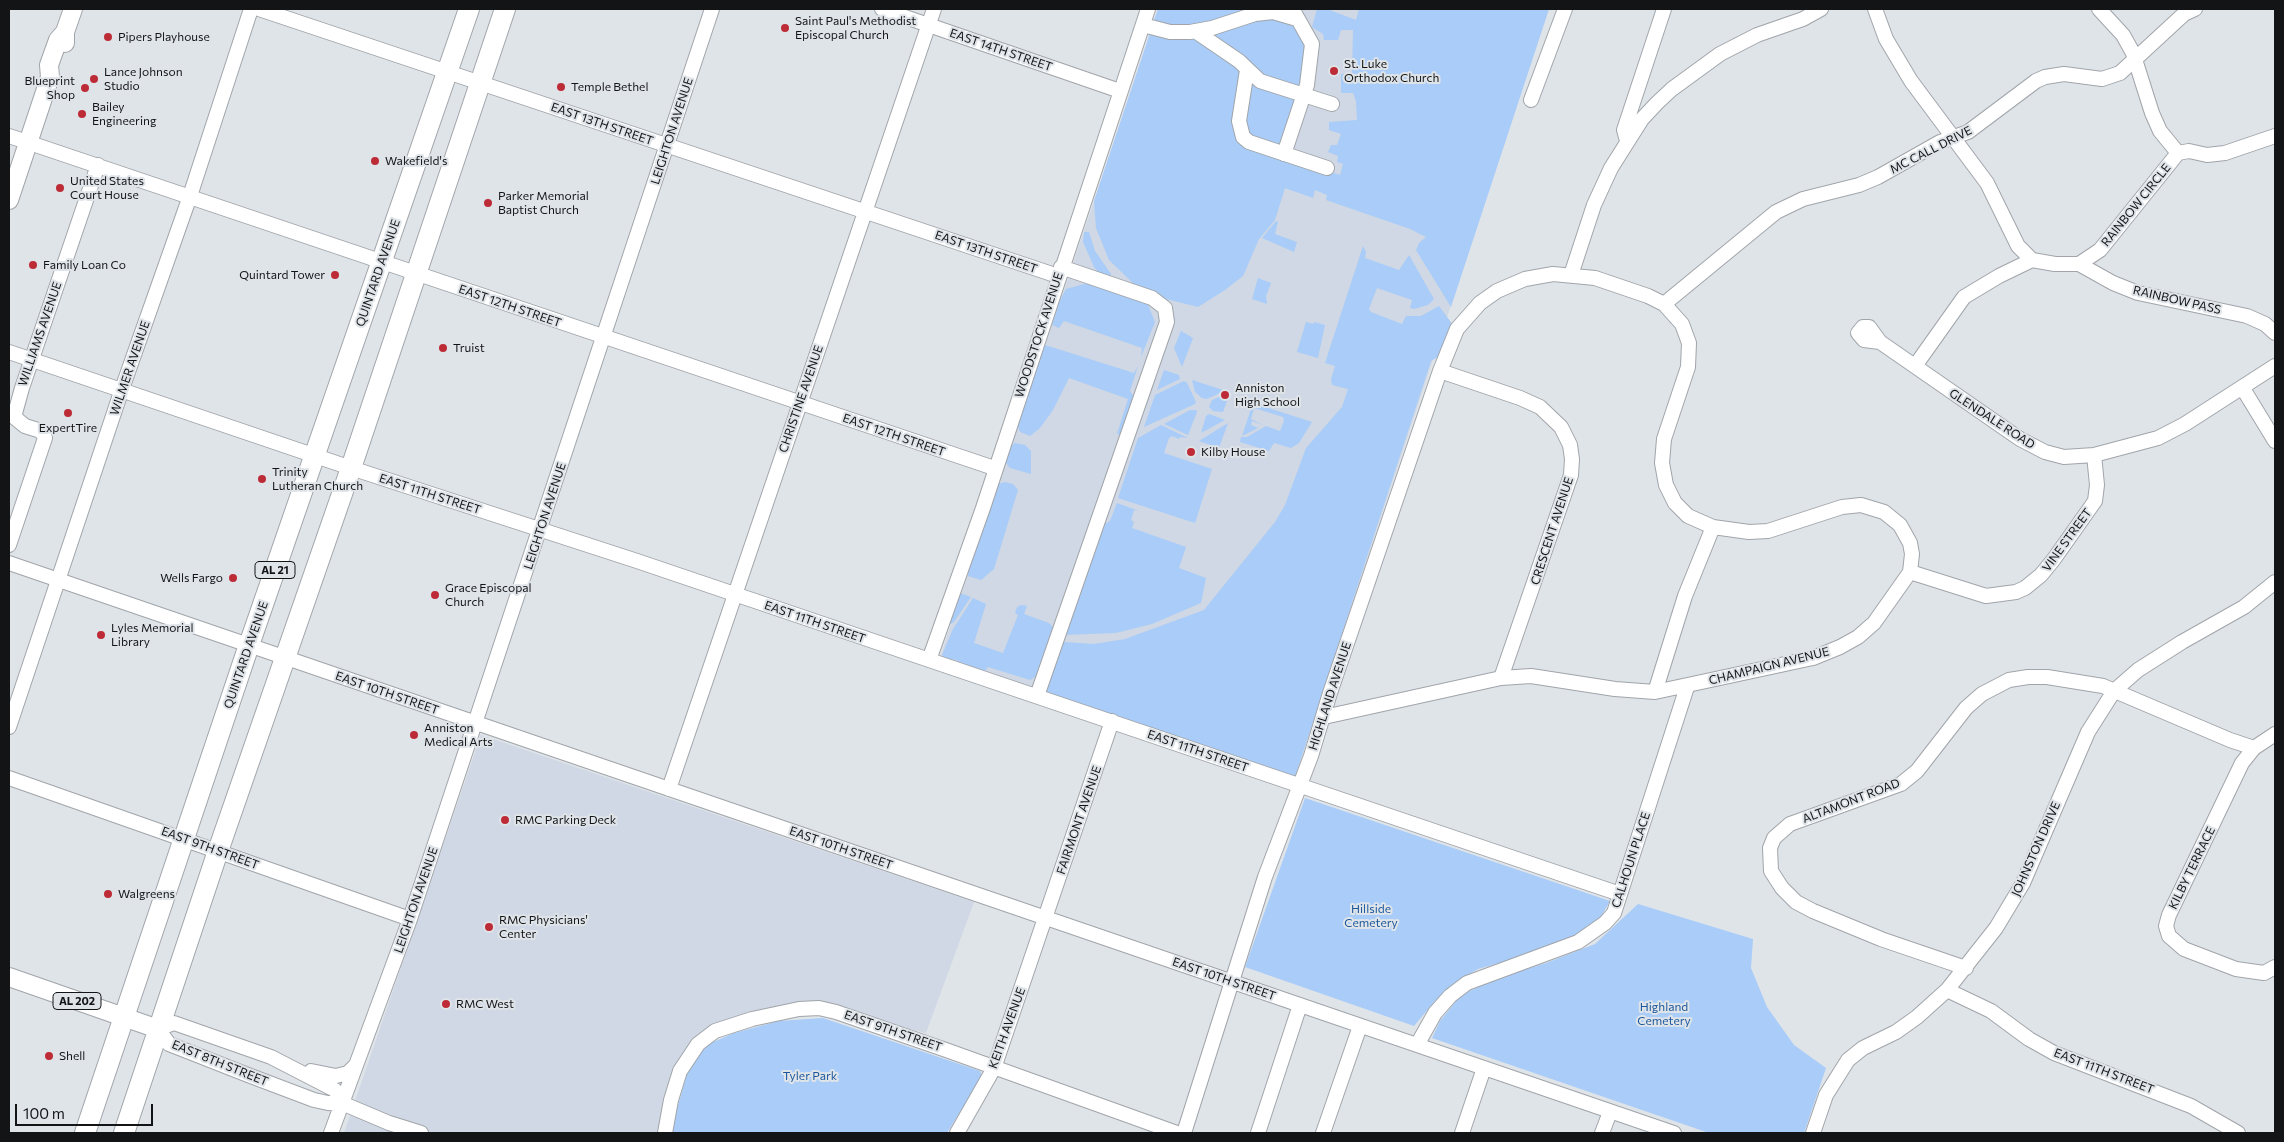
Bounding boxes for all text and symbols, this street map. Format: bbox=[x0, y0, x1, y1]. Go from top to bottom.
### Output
place label: Saint Paul's Methodist Episcopal Church bbox=[795, 14, 916, 42]
marker: Saint Paul's Methodist Episcopal Church bbox=[779, 22, 791, 34]
street label: EAST 14TH STREET bbox=[948, 26, 1054, 74]
place label: Pipers Playhouse bbox=[118, 30, 210, 44]
marker: Pipers Playhouse bbox=[102, 31, 114, 43]
place label: St. Luke Orthodox Church bbox=[1344, 57, 1439, 85]
place label: Lance Johnson Studio bbox=[104, 65, 183, 93]
marker: St. Luke Orthodox Church bbox=[1328, 65, 1340, 77]
marker: Lance Johnson Studio bbox=[88, 73, 100, 85]
place label: Blueprint Shop bbox=[24, 74, 75, 102]
street label: LEIGHTON AVENUE bbox=[648, 76, 696, 186]
place label: Temple Bethel bbox=[571, 80, 649, 94]
marker: Temple Bethel bbox=[555, 81, 567, 93]
marker: Blueprint Shop bbox=[79, 82, 91, 94]
place label: Bailey Engineering bbox=[92, 100, 156, 128]
street label: EAST 13TH STREET bbox=[549, 100, 655, 148]
marker: Bailey Engineering bbox=[76, 108, 88, 120]
street label: MC CALL DRIVE bbox=[1888, 123, 1974, 177]
place label: Wakefield's bbox=[385, 154, 447, 168]
marker: Wakefield's bbox=[369, 155, 381, 167]
street label: RAINBOW CIRCLE bbox=[2098, 161, 2174, 249]
place label: United States Court House bbox=[70, 174, 144, 202]
marker: United States Court House bbox=[54, 182, 66, 194]
place label: Parker Memorial Baptist Church bbox=[498, 189, 589, 217]
marker: Parker Memorial Baptist Church bbox=[482, 197, 494, 209]
street label: QUINTARD AVENUE bbox=[353, 217, 403, 329]
street label: EAST 13TH STREET bbox=[933, 228, 1039, 276]
place label: Family Loan Co bbox=[43, 258, 126, 272]
marker: Family Loan Co bbox=[27, 259, 39, 271]
place label: Quintard Tower bbox=[239, 268, 325, 282]
marker: Quintard Tower bbox=[329, 269, 341, 281]
street label: WOODSTOCK AVENUE bbox=[1012, 271, 1066, 399]
street label: WILLIAMS AVENUE bbox=[15, 280, 65, 388]
street label: EAST 12TH STREET bbox=[457, 282, 563, 330]
street label: RAINBOW PASS bbox=[2132, 283, 2222, 317]
street label: WILMER AVENUE bbox=[107, 319, 153, 417]
place label: Truist bbox=[453, 341, 485, 355]
marker: Truist bbox=[437, 342, 449, 354]
street label: CHRISTINE AVENUE bbox=[776, 343, 826, 455]
place label: Anniston High School bbox=[1235, 381, 1300, 409]
street label: GLENDALE ROAD bbox=[1946, 386, 2038, 452]
marker: Anniston High School bbox=[1219, 389, 1231, 401]
marker: ExpertTire bbox=[62, 407, 74, 419]
street label: EAST 12TH STREET bbox=[841, 411, 947, 459]
place label: ExpertTire bbox=[39, 421, 97, 435]
place label: Kilby House bbox=[1201, 445, 1265, 459]
marker: Kilby House bbox=[1185, 446, 1197, 458]
street label: LEIGHTON AVENUE bbox=[521, 461, 569, 571]
place label: Trinity Lutheran Church bbox=[272, 465, 363, 493]
street label: EAST 11TH STREET bbox=[377, 471, 483, 517]
marker: Trinity Lutheran Church bbox=[256, 473, 268, 485]
street label: CRESCENT AVENUE bbox=[1528, 475, 1576, 587]
street label: VINE STREET bbox=[2039, 506, 2095, 574]
road number: AL 21 bbox=[255, 562, 295, 578]
place label: Wells Fargo bbox=[160, 571, 223, 585]
marker: Wells Fargo bbox=[227, 572, 239, 584]
place label: Grace Episcopal Church bbox=[445, 581, 532, 609]
marker: Grace Episcopal Church bbox=[429, 589, 441, 601]
street label: EAST 11TH STREET bbox=[763, 598, 867, 646]
street label: QUINTARD AVENUE bbox=[221, 599, 271, 711]
place label: Lyles Memorial Library bbox=[111, 621, 194, 649]
marker: Lyles Memorial Library bbox=[95, 629, 107, 641]
street label: HIGHLAND AVENUE bbox=[1306, 640, 1354, 752]
street label: CHAMPAIGN AVENUE bbox=[1707, 644, 1831, 688]
street label: EAST 10TH STREET bbox=[333, 669, 441, 717]
place label: Anniston Medical Arts bbox=[424, 721, 493, 749]
street label: EAST 11TH STREET bbox=[1146, 727, 1250, 775]
marker: Anniston Medical Arts bbox=[408, 729, 420, 741]
street label: FAIRMONT AVENUE bbox=[1054, 764, 1104, 876]
street label: ALTAMONT ROAD bbox=[1800, 776, 1902, 826]
street label: JOHNSTON DRIVE bbox=[2009, 799, 2063, 899]
street label: CALHOUN PLACE bbox=[1609, 810, 1653, 910]
place label: RMC Parking Deck bbox=[515, 813, 616, 827]
marker: RMC Parking Deck bbox=[499, 814, 511, 826]
street label: EAST 9TH STREET bbox=[159, 824, 261, 872]
street label: EAST 10TH STREET bbox=[787, 824, 895, 872]
street label: KILBY TERRACE bbox=[2166, 824, 2218, 912]
street label: LEIGHTON AVENUE bbox=[391, 845, 441, 955]
place label: Walgreens bbox=[118, 887, 175, 901]
marker: Walgreens bbox=[102, 888, 114, 900]
park label: Hillside Cemetery bbox=[1344, 902, 1398, 930]
place label: RMC Physicians' Center bbox=[499, 913, 588, 941]
marker: RMC Physicians' Center bbox=[483, 921, 495, 933]
street label: EAST 10TH STREET bbox=[1170, 955, 1278, 1003]
street label: KEITH AVENUE bbox=[986, 985, 1028, 1071]
road number: AL 202 bbox=[53, 992, 101, 1009]
place label: RMC West bbox=[456, 997, 514, 1011]
marker: RMC West bbox=[440, 998, 452, 1010]
park label: Highland Cemetery bbox=[1637, 1000, 1691, 1028]
street label: EAST 9TH STREET bbox=[842, 1007, 944, 1055]
street label: EAST 8TH STREET bbox=[170, 1037, 270, 1089]
street label: EAST 11TH STREET bbox=[2052, 1045, 2156, 1097]
place label: Shell bbox=[59, 1049, 85, 1063]
marker: Shell bbox=[43, 1050, 55, 1062]
park label: Tyler Park bbox=[783, 1069, 837, 1083]
scale bar bbox=[18, 1094, 155, 1126]
text: 100 m bbox=[23, 1104, 65, 1122]

